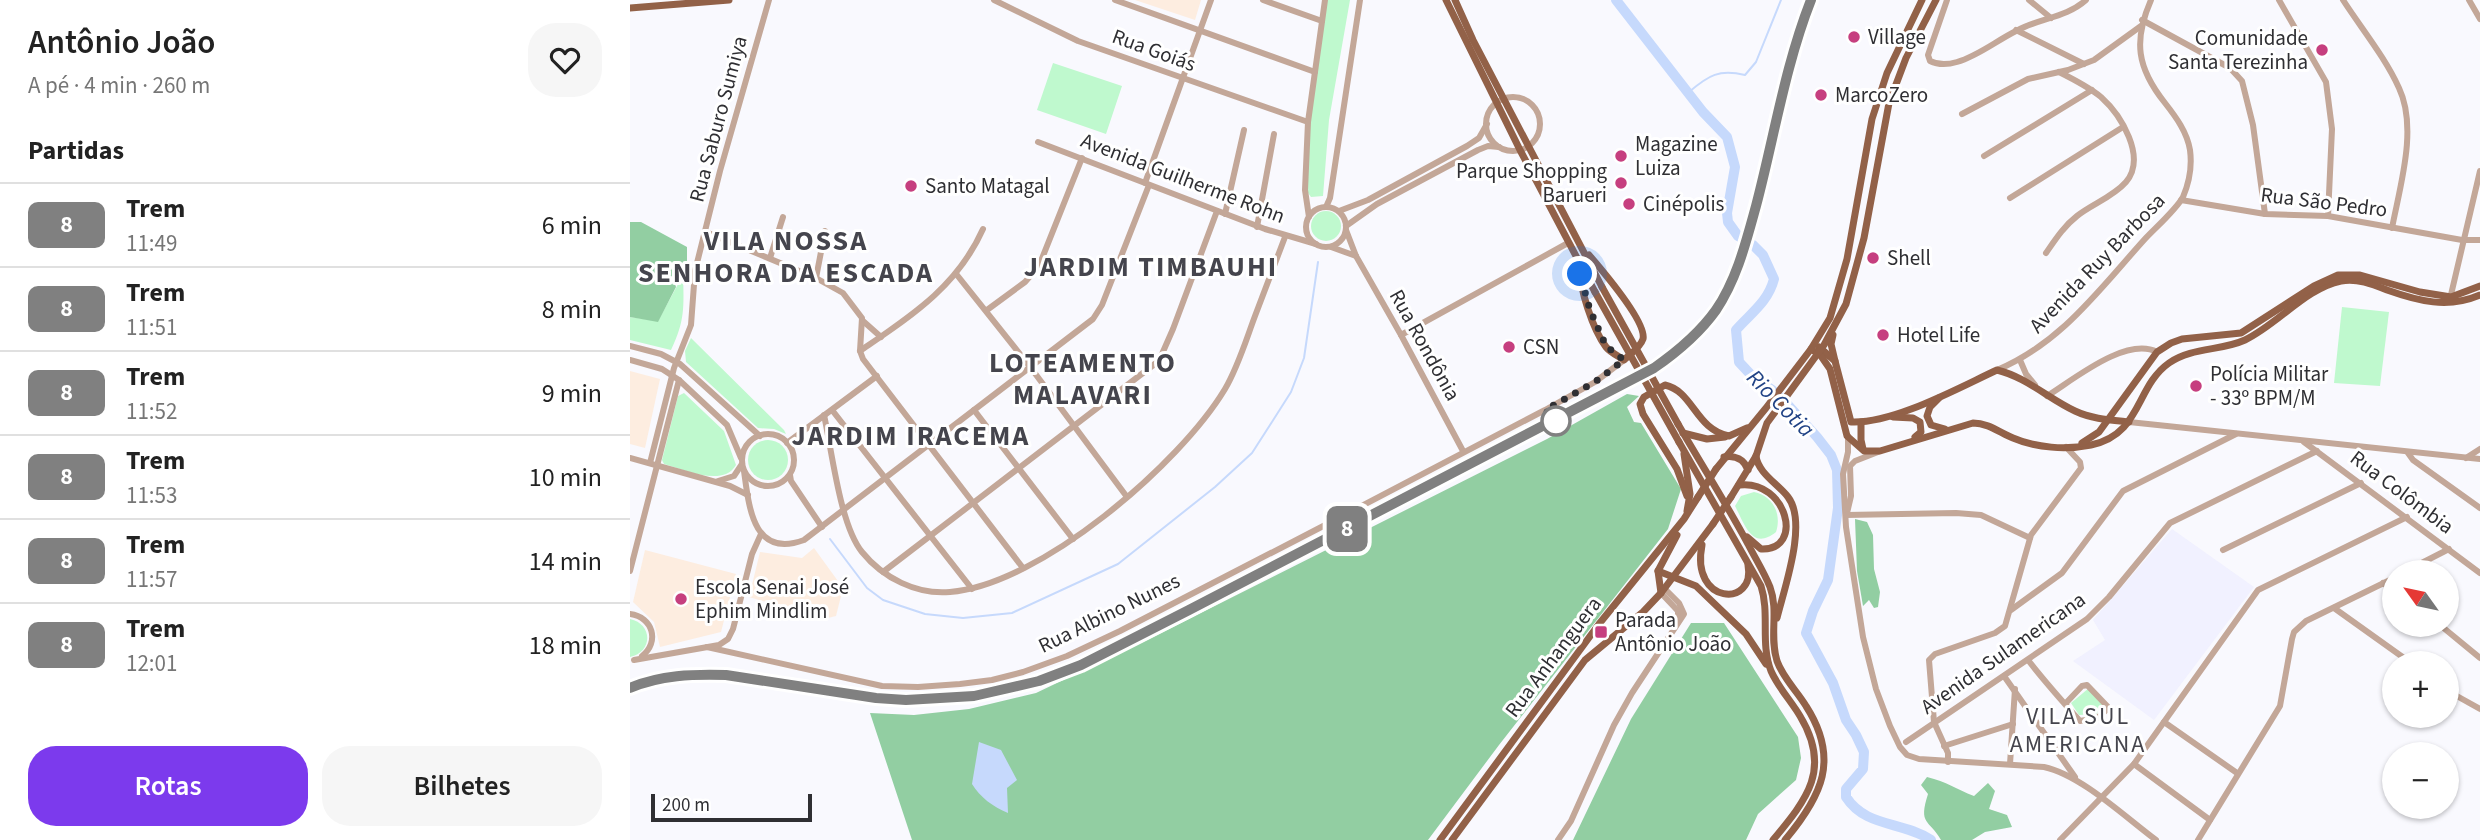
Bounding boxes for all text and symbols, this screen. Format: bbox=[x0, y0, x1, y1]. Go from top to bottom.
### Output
text: Antônio João bbox=[28, 19, 215, 66]
street label: Rua Goiás bbox=[1108, 21, 1200, 79]
place label: Village bbox=[1868, 22, 1926, 52]
button: heart bbox=[528, 23, 602, 97]
place label: Comunidade Santa Terezinha bbox=[2168, 23, 2308, 77]
marker: Village bbox=[1846, 29, 1862, 45]
street label: Rua Saburo Sumiya bbox=[681, 33, 755, 205]
marker: Comunidade Santa Terezinha bbox=[2314, 42, 2330, 58]
text: A pé · 4 min · 260 m bbox=[28, 69, 210, 102]
place label: MarcoZero bbox=[1835, 80, 1928, 110]
marker: MarcoZero bbox=[1813, 87, 1829, 103]
street label: Avenida Guilherme Rohn bbox=[1077, 125, 1289, 231]
place label: Magazine Luiza bbox=[1635, 129, 1718, 183]
text: Partidas bbox=[28, 132, 124, 169]
marker: Magazine Luiza bbox=[1613, 148, 1629, 164]
place label: Parque Shopping Barueri bbox=[1456, 156, 1607, 210]
place label: Santo Matagal bbox=[925, 171, 1050, 201]
marker: Parque Shopping Barueri bbox=[1613, 175, 1629, 191]
marker: Santo Matagal bbox=[903, 178, 919, 194]
street label: Rua São Pedro bbox=[2259, 179, 2389, 225]
street label: Avenida Ruy Barbosa bbox=[2022, 186, 2172, 340]
place label: Cinépolis bbox=[1643, 189, 1725, 219]
text: Trem bbox=[126, 190, 185, 227]
marker: Cinépolis bbox=[1621, 196, 1637, 212]
text: 8 bbox=[60, 207, 73, 242]
text: 6 min bbox=[542, 207, 602, 244]
district label: VILA NOSSA SENHORA DA ESCADA bbox=[638, 221, 934, 293]
text: 11:49 bbox=[126, 227, 177, 260]
place label: Shell bbox=[1887, 243, 1931, 273]
district label: JARDIM TIMBAUHI bbox=[1024, 247, 1278, 287]
marker: Shell bbox=[1865, 250, 1881, 266]
your location bbox=[1562, 256, 1597, 291]
text: Trem bbox=[126, 274, 185, 311]
street label: Rua Rondônia bbox=[1382, 284, 1468, 406]
text: 8 bbox=[60, 291, 73, 326]
text: 8 min bbox=[542, 291, 602, 328]
text: 11:51 bbox=[126, 311, 177, 344]
place label: Hotel Life bbox=[1897, 320, 1980, 350]
marker: Hotel Life bbox=[1875, 327, 1891, 343]
place label: CSN bbox=[1523, 332, 1559, 362]
marker: CSN bbox=[1501, 339, 1517, 355]
district label: LOTEAMENTO MALAVARI bbox=[989, 343, 1177, 415]
text: Trem bbox=[126, 358, 185, 395]
place label: Polícia Militar - 33º BPM/M bbox=[2210, 359, 2329, 413]
water label: Rio Cotia bbox=[1739, 362, 1822, 445]
text: 8 bbox=[60, 375, 73, 410]
text: 9 min bbox=[542, 375, 602, 412]
marker: Polícia Militar - 33º BPM/M bbox=[2188, 378, 2204, 394]
text: 11:52 bbox=[126, 395, 177, 428]
unlabelled marker bbox=[1541, 406, 1571, 436]
district label: JARDIM IRACEMA bbox=[792, 416, 1030, 456]
text: Trem bbox=[126, 442, 185, 479]
street label: Rua Colômbia bbox=[2344, 443, 2460, 541]
text: 8 bbox=[60, 459, 73, 494]
text: 10 min bbox=[529, 459, 602, 496]
text: 11:53 bbox=[126, 479, 177, 512]
line badge: 8 bbox=[1324, 506, 1370, 552]
text: 8 bbox=[1341, 511, 1353, 546]
text: Trem bbox=[126, 526, 185, 563]
text: 8 bbox=[60, 543, 73, 578]
text: 14 min bbox=[529, 543, 602, 580]
north arrow bbox=[2382, 560, 2459, 637]
map controls bbox=[2382, 560, 2459, 819]
text: 11:57 bbox=[126, 563, 177, 596]
street label: Rua Albino Nunes bbox=[1033, 566, 1185, 660]
place label: Escola Senai José Ephim Mindlim bbox=[695, 572, 849, 626]
street label: Avenida Sulamericana bbox=[1914, 585, 2092, 721]
street label: Rua Anhanguera bbox=[1498, 590, 1608, 724]
marker: Escola Senai José Ephim Mindlim bbox=[673, 591, 689, 607]
place label: Parada Antônio João bbox=[1615, 605, 1731, 659]
text: Trem bbox=[126, 610, 185, 647]
marker: Parada Antônio João bbox=[1593, 624, 1609, 640]
text: 8 bbox=[60, 627, 73, 662]
text: 18 min bbox=[529, 627, 602, 664]
text: 12:01 bbox=[126, 647, 177, 680]
button: + bbox=[2382, 651, 2459, 728]
district label: VILA SUL AMERICANA bbox=[2010, 699, 2146, 762]
button: − bbox=[2382, 742, 2459, 819]
button: Rotas bbox=[28, 746, 308, 826]
button: Bilhetes bbox=[322, 746, 602, 826]
scale bar bbox=[651, 791, 812, 823]
text: 200 m bbox=[662, 792, 710, 819]

